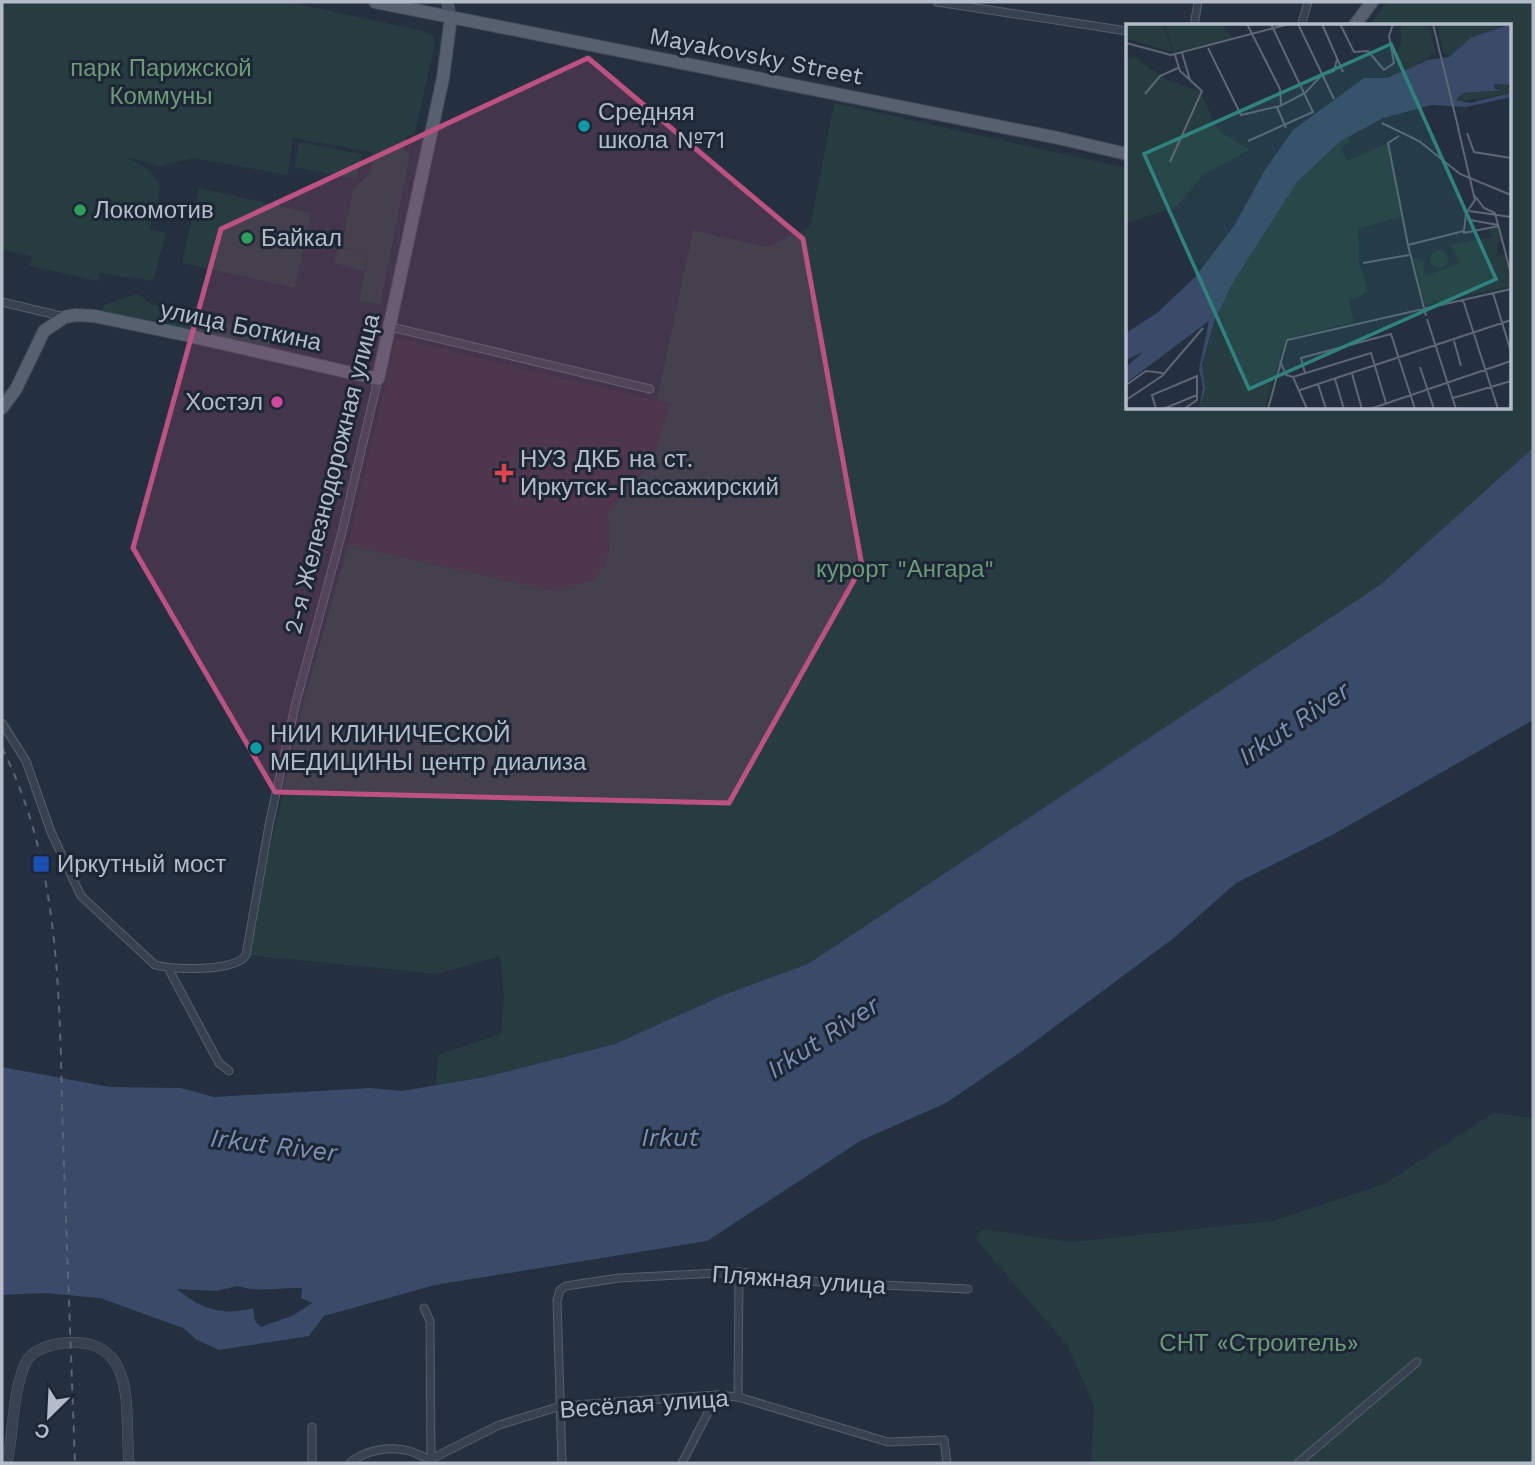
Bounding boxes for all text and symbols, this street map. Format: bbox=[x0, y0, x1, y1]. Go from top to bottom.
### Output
street label: Mayakovsky Street bbox=[647, 22, 865, 90]
inset map bbox=[1126, 24, 1510, 410]
park label: парк Парижской Коммуны bbox=[70, 54, 252, 110]
place label: Средняя школа №71 bbox=[598, 98, 725, 154]
marker: Средняя школа №71 bbox=[576, 118, 592, 134]
place label: Локомотив bbox=[94, 196, 214, 224]
marker: Локомотив bbox=[72, 202, 88, 218]
place label: Байкал bbox=[261, 224, 342, 252]
marker: Байкал bbox=[239, 230, 255, 246]
street label: улица Боткина bbox=[158, 295, 325, 357]
street label: 2-я Железнодорожная улица bbox=[279, 310, 386, 637]
place label: Хостэл bbox=[185, 388, 263, 416]
marker: Хостэл bbox=[269, 394, 285, 410]
place label: НУЗ ДКБ на ст. Иркутск-Пассажирский bbox=[520, 445, 779, 501]
marker: НУЗ ДКБ на ст. Иркутск-Пассажирский bbox=[494, 463, 514, 483]
park label: курорт "Ангара" bbox=[816, 555, 994, 583]
water label: Irkut River bbox=[1233, 674, 1356, 771]
place label: НИИ КЛИНИЧЕСКОЙ МЕДИЦИНЫ центр диализа bbox=[270, 720, 587, 776]
marker: НИИ КЛИНИЧЕСКОЙ МЕДИЦИНЫ центр диализа bbox=[248, 740, 264, 756]
place label: Иркутный мост bbox=[57, 850, 226, 878]
marker: Иркутный мост bbox=[31, 854, 51, 874]
water label: Irkut River bbox=[761, 989, 885, 1084]
water label: Irkut River bbox=[209, 1122, 340, 1168]
water label: Irkut bbox=[641, 1122, 699, 1152]
street label: Пляжная улица bbox=[711, 1260, 887, 1300]
park label: СНТ «Строитель» bbox=[1159, 1329, 1359, 1357]
north arrow bbox=[14, 1381, 84, 1451]
street label: Весёлая улица bbox=[559, 1384, 730, 1424]
text: С bbox=[31, 1418, 53, 1444]

